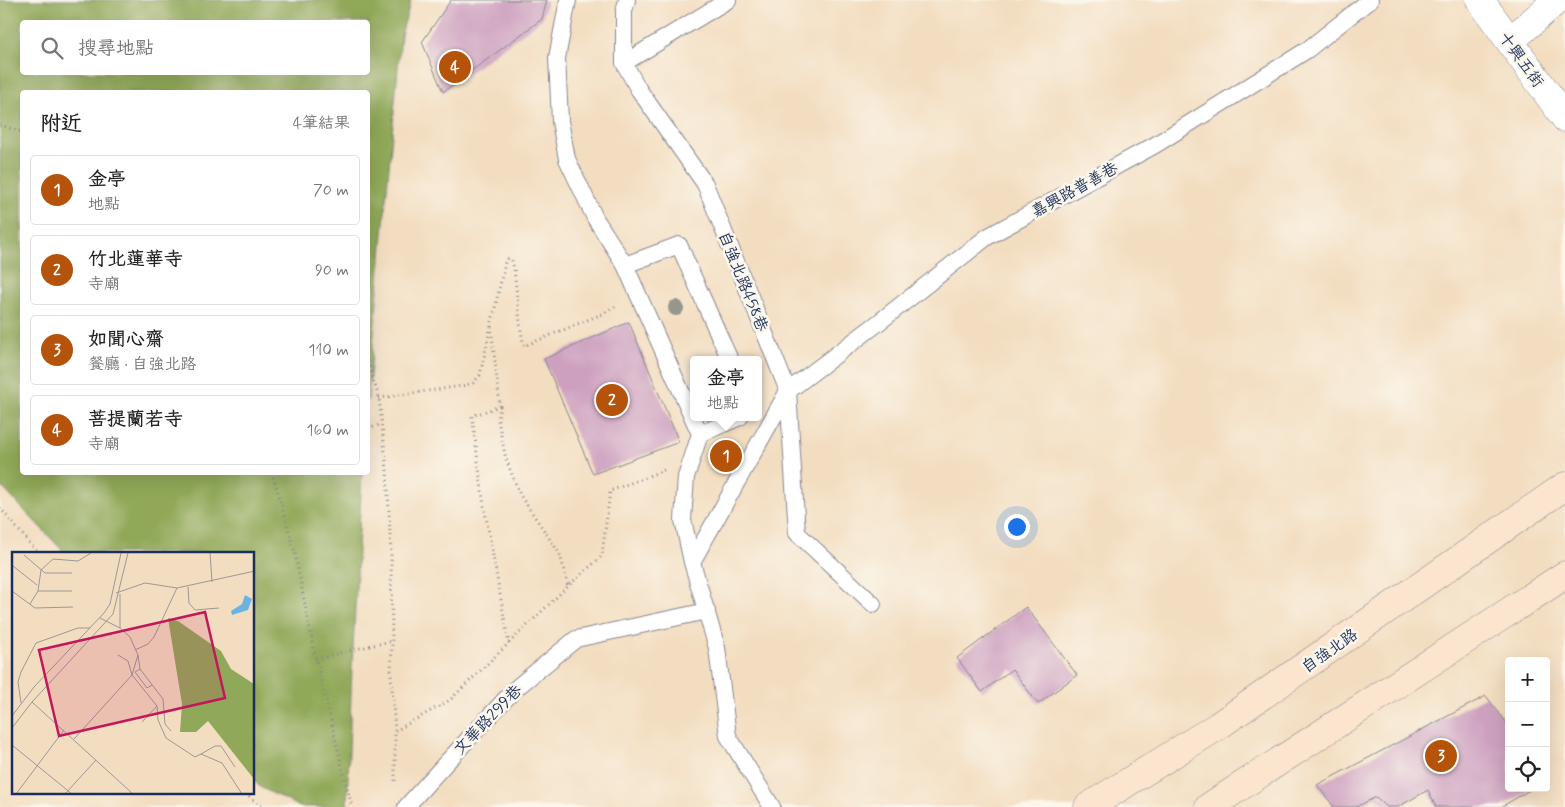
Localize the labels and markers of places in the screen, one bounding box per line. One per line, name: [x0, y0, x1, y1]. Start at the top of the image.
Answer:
pin: 4: [439, 48, 471, 86]
pin: 2: [596, 381, 628, 419]
pin: 1: [710, 437, 742, 475]
pin: 3: [1425, 737, 1457, 775]

